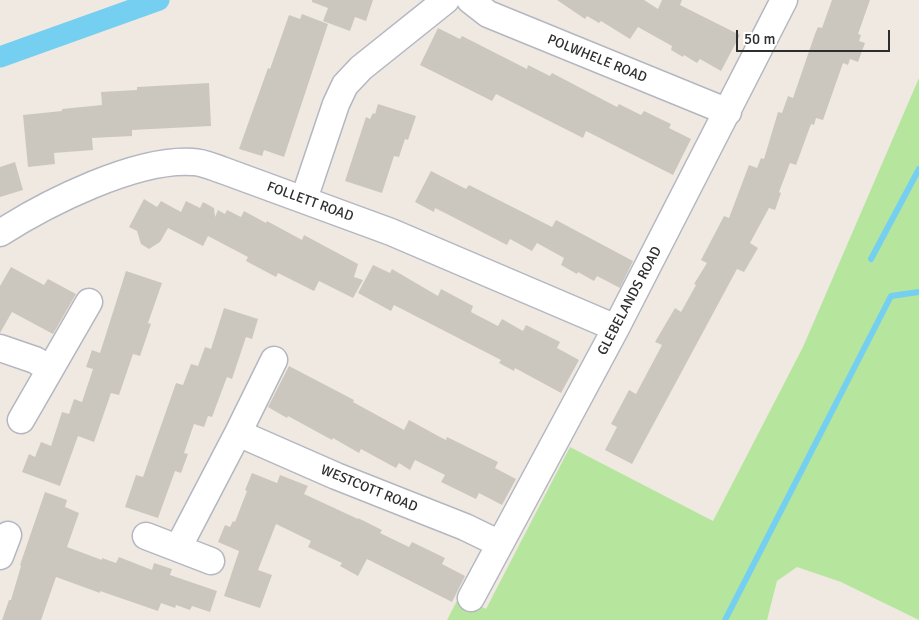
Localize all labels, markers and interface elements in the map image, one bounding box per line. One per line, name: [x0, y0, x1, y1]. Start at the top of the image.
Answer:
scale bar: [739, 20, 893, 52]
text: 50 m: [744, 30, 775, 48]
street label: POLWHELE ROAD: [545, 31, 649, 87]
street label: FOLLETT ROAD: [264, 179, 356, 225]
street label: GLEBELANDS ROAD: [594, 244, 666, 358]
street label: WESTCOTT ROAD: [318, 462, 420, 516]

